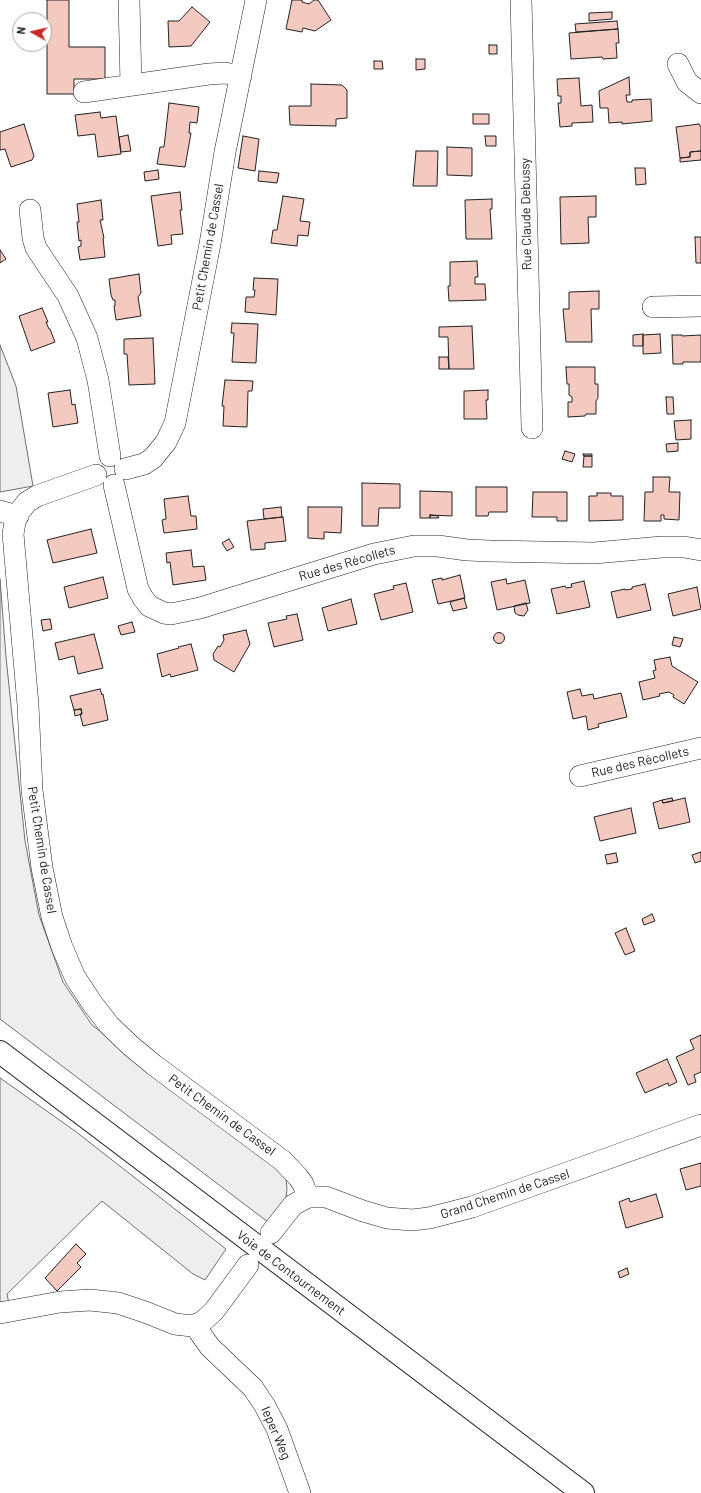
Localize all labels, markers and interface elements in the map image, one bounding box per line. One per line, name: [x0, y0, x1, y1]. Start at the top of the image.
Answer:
north arrow: [12, 12, 52, 52]
text: N: [14, 26, 28, 35]
street label: Rue Claude Debussy: [517, 158, 535, 270]
street label: Petit Chemin de Cassel: [189, 182, 227, 312]
street label: Rue des Récollets: [297, 542, 397, 584]
street label: Rue des Récollets: [590, 743, 690, 781]
street label: Petit Chemin de Cassel: [24, 785, 60, 915]
street label: Petit Chemin de Cassel: [165, 1071, 279, 1159]
street label: Grand Chemin de Cassel: [439, 1166, 571, 1222]
street label: Voie de Contournement: [234, 1227, 348, 1319]
street label: Ieper Weg: [258, 1404, 294, 1462]

